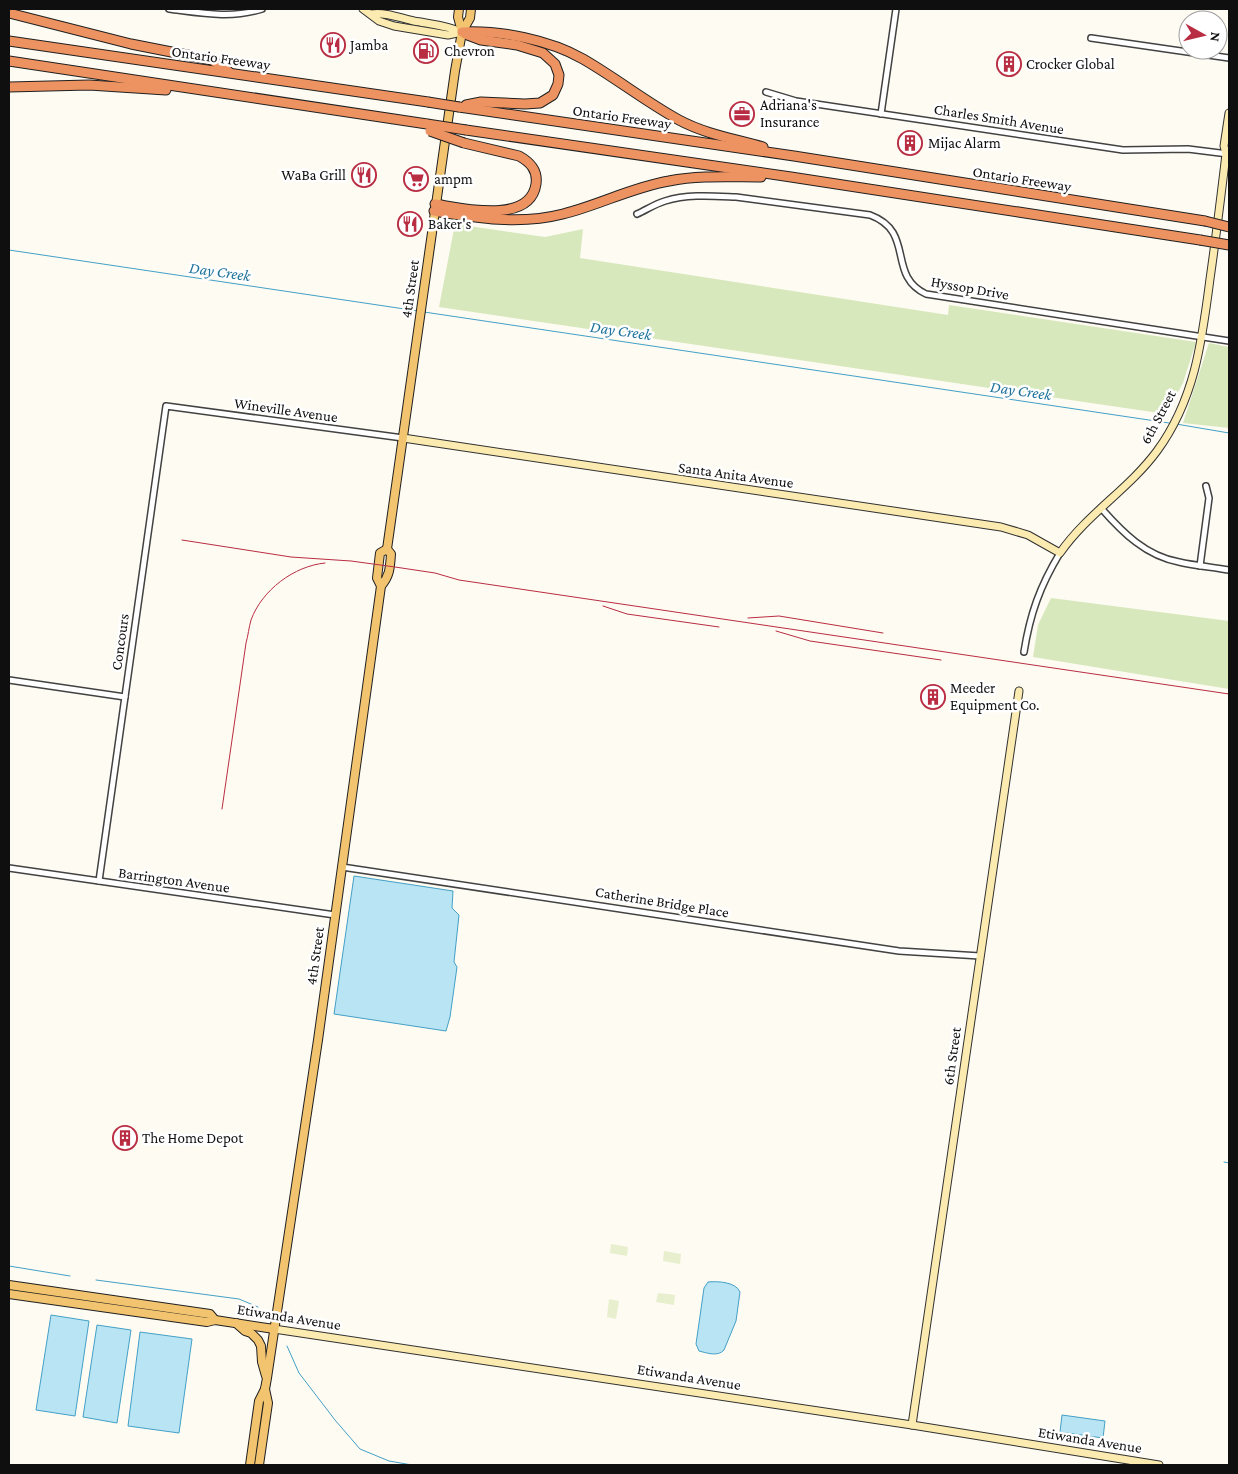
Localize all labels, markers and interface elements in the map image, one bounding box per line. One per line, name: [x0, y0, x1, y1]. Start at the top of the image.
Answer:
north arrow: [1178, 10, 1228, 60]
text: N: [1207, 31, 1224, 43]
restaurant icon: Jamba: [320, 32, 346, 58]
place label: Jamba: [348, 37, 388, 54]
fuel station icon: Chevron: [413, 38, 439, 64]
street label: Ontario Freeway: [170, 43, 272, 74]
place label: Chevron: [444, 43, 495, 59]
building icon: Crocker Global: [996, 51, 1022, 77]
place label: Crocker Global: [1026, 56, 1115, 72]
place label: Adriana's Insurance: [760, 97, 820, 130]
office icon: Adriana's Insurance: [729, 101, 755, 127]
street label: Charles Smith Avenue: [933, 101, 1066, 137]
street label: Ontario Freeway: [571, 102, 673, 133]
building icon: Mijac Alarm: [897, 130, 923, 156]
place label: Mijac Alarm: [928, 135, 1001, 152]
restaurant icon: WaBa Grill: [351, 162, 377, 188]
street label: Ontario Freeway: [971, 163, 1073, 196]
supermarket icon: ampm: [403, 166, 429, 192]
place label: WaBa Grill: [281, 167, 346, 183]
place label: ampm: [434, 171, 473, 188]
restaurant icon: Baker's: [397, 211, 423, 237]
place label: Baker's: [428, 216, 472, 232]
street label: 4th Street: [398, 258, 422, 319]
water label: Day Creek: [188, 259, 253, 285]
street label: Hyssop Drive: [929, 273, 1011, 304]
water label: Day Creek: [589, 318, 654, 344]
water label: Day Creek: [989, 378, 1054, 404]
street label: 6th Street: [1137, 387, 1179, 447]
street label: Wineville Avenue: [233, 395, 339, 425]
street label: Santa Anita Avenue: [677, 459, 795, 491]
street label: Concours: [108, 613, 132, 671]
place label: Meeder Equipment Co.: [950, 680, 1039, 714]
building icon: Meeder Equipment Co.: [920, 684, 946, 710]
street label: Barrington Avenue: [117, 864, 231, 897]
street label: Catherine Bridge Place: [594, 884, 730, 922]
street label: 4th Street: [303, 925, 327, 986]
street label: 6th Street: [940, 1025, 964, 1086]
building icon: The Home Depot: [112, 1125, 138, 1151]
place label: The Home Depot: [142, 1130, 244, 1147]
street label: Etiwanda Avenue: [236, 1301, 342, 1333]
street label: Etiwanda Avenue: [636, 1361, 742, 1393]
street label: Etiwanda Avenue: [1037, 1424, 1143, 1456]

